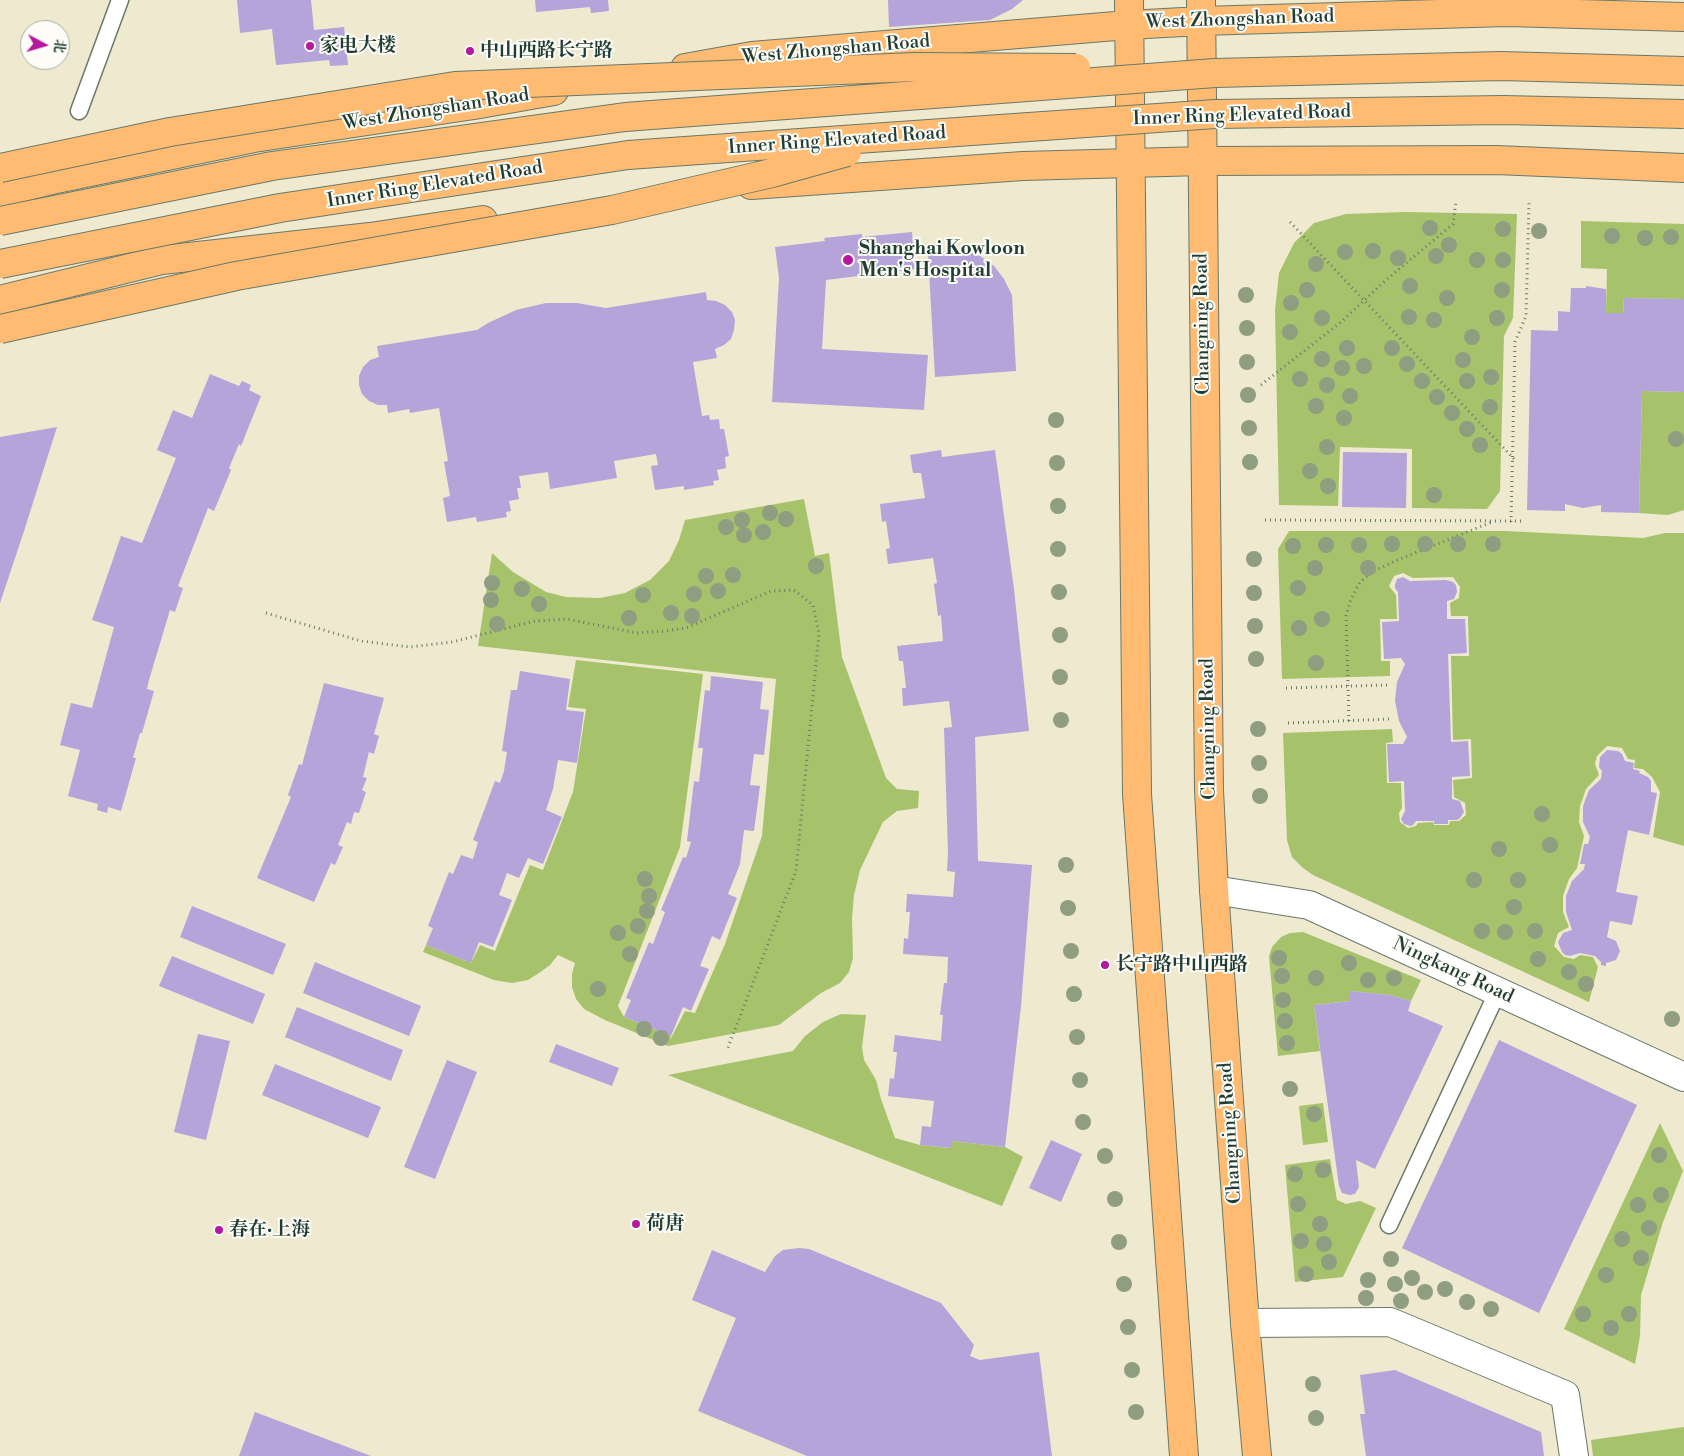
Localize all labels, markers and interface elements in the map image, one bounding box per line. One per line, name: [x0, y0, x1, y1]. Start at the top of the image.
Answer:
street label: West Zhongshan Road: [1145, 5, 1335, 35]
north arrow: [20, 20, 70, 70]
street label: West Zhongshan Road: [741, 30, 931, 70]
place label: 家电大楼: [320, 35, 396, 57]
text: 北: [49, 39, 69, 54]
marker: 家电大楼: [304, 40, 316, 52]
place label: 中山西路长宁路: [480, 40, 613, 62]
marker: 中山西路长宁路: [464, 45, 476, 57]
street label: West Zhongshan Road: [341, 84, 531, 136]
street label: Inner Ring Elevated Road: [1133, 101, 1351, 131]
street label: Inner Ring Elevated Road: [727, 122, 947, 160]
street label: Inner Ring Elevated Road: [325, 157, 545, 213]
place label: Shanghai Kowloon Men's Hospital: [859, 238, 1025, 282]
marker: Shanghai Kowloon Men's Hospital: [841, 253, 855, 267]
street label: Changning Road: [1190, 253, 1216, 395]
street label: Changning Road: [1196, 658, 1222, 800]
street label: Ningkang Road: [1389, 933, 1517, 1009]
place label: 长宁路中山西路: [1115, 954, 1248, 976]
marker: 长宁路中山西路: [1099, 959, 1111, 971]
street label: Changning Road: [1215, 1061, 1247, 1205]
place label: 荷唐: [646, 1213, 684, 1235]
marker: 荷唐: [630, 1218, 642, 1230]
place label: 春在·上海: [229, 1219, 310, 1241]
marker: 春在·上海: [213, 1224, 225, 1236]

